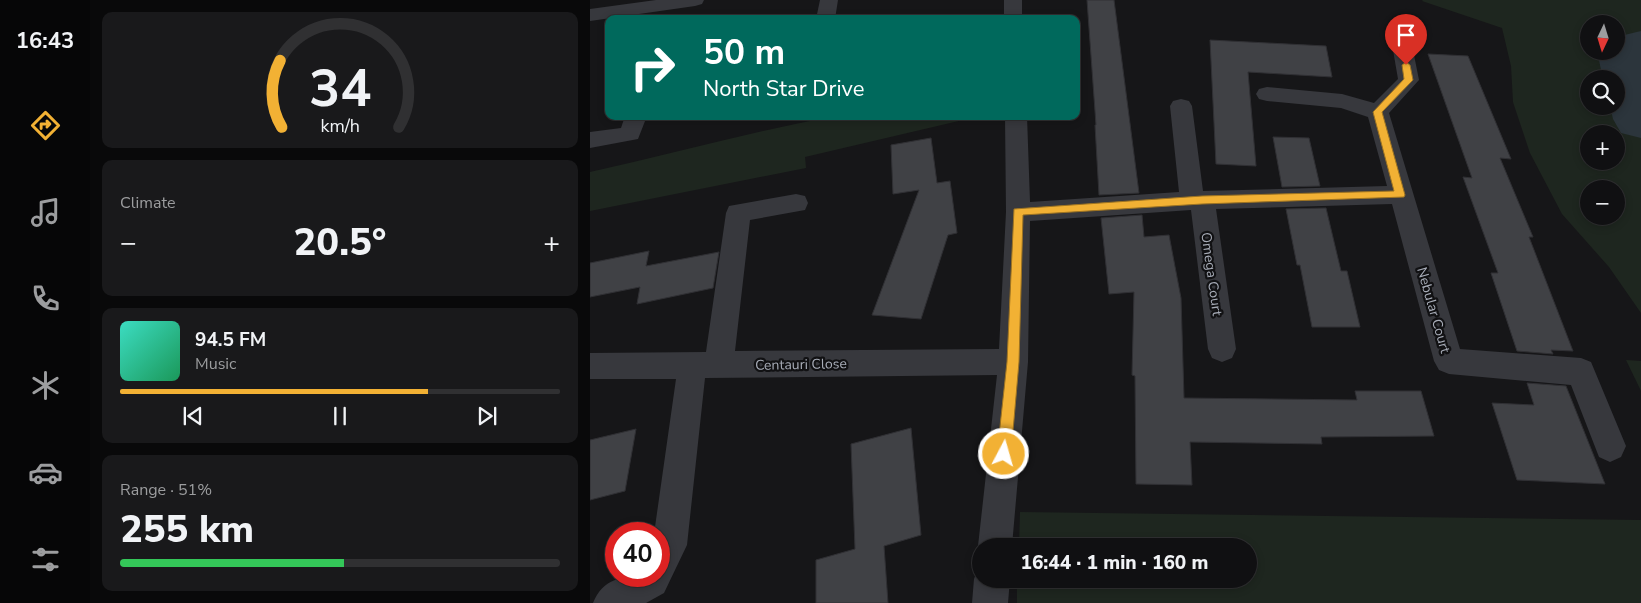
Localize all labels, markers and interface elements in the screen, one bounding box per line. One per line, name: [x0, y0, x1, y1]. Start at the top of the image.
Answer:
pin: [1385, 14, 1427, 65]
north arrow: [1580, 15, 1625, 60]
map controls: [1580, 15, 1625, 225]
icon: arrive: [1392, 21, 1420, 49]
text: 16:43: [16, 26, 74, 56]
text: 50 m: [703, 29, 785, 76]
icon: right: [620, 35, 685, 100]
text: 34: [309, 53, 371, 124]
button: search: [1580, 70, 1625, 115]
text: North Star Drive: [703, 74, 864, 104]
icon: directions: [28, 108, 63, 143]
text: km/h: [320, 114, 360, 138]
button: +: [1580, 125, 1625, 170]
button: −: [1580, 180, 1625, 225]
text: Climate: [120, 192, 175, 214]
icon: music: [28, 195, 63, 230]
text: 20.5°: [294, 217, 386, 268]
text: −: [120, 224, 137, 262]
text: +: [543, 224, 560, 262]
street label: Omega Court: [1196, 231, 1227, 317]
street label: Nebular Court: [1412, 265, 1455, 356]
icon: phone: [28, 281, 63, 316]
text: 94.5 FM: [195, 327, 266, 353]
text: Music: [195, 353, 236, 375]
street label: Centauri Close: [755, 354, 847, 375]
icon: climate: [28, 368, 63, 403]
icon: previous: [179, 402, 207, 430]
icon: pause: [326, 402, 354, 430]
icon: next: [473, 402, 501, 430]
position arrow: [977, 427, 1029, 479]
icon: car: [28, 455, 63, 490]
text: Range · 51%: [120, 479, 212, 501]
text: 255 km: [120, 504, 254, 555]
speed limit sign: 40: [605, 522, 670, 587]
icon: filters: [28, 542, 63, 577]
text: 16:44 · 1 min · 160 m: [1021, 550, 1208, 576]

